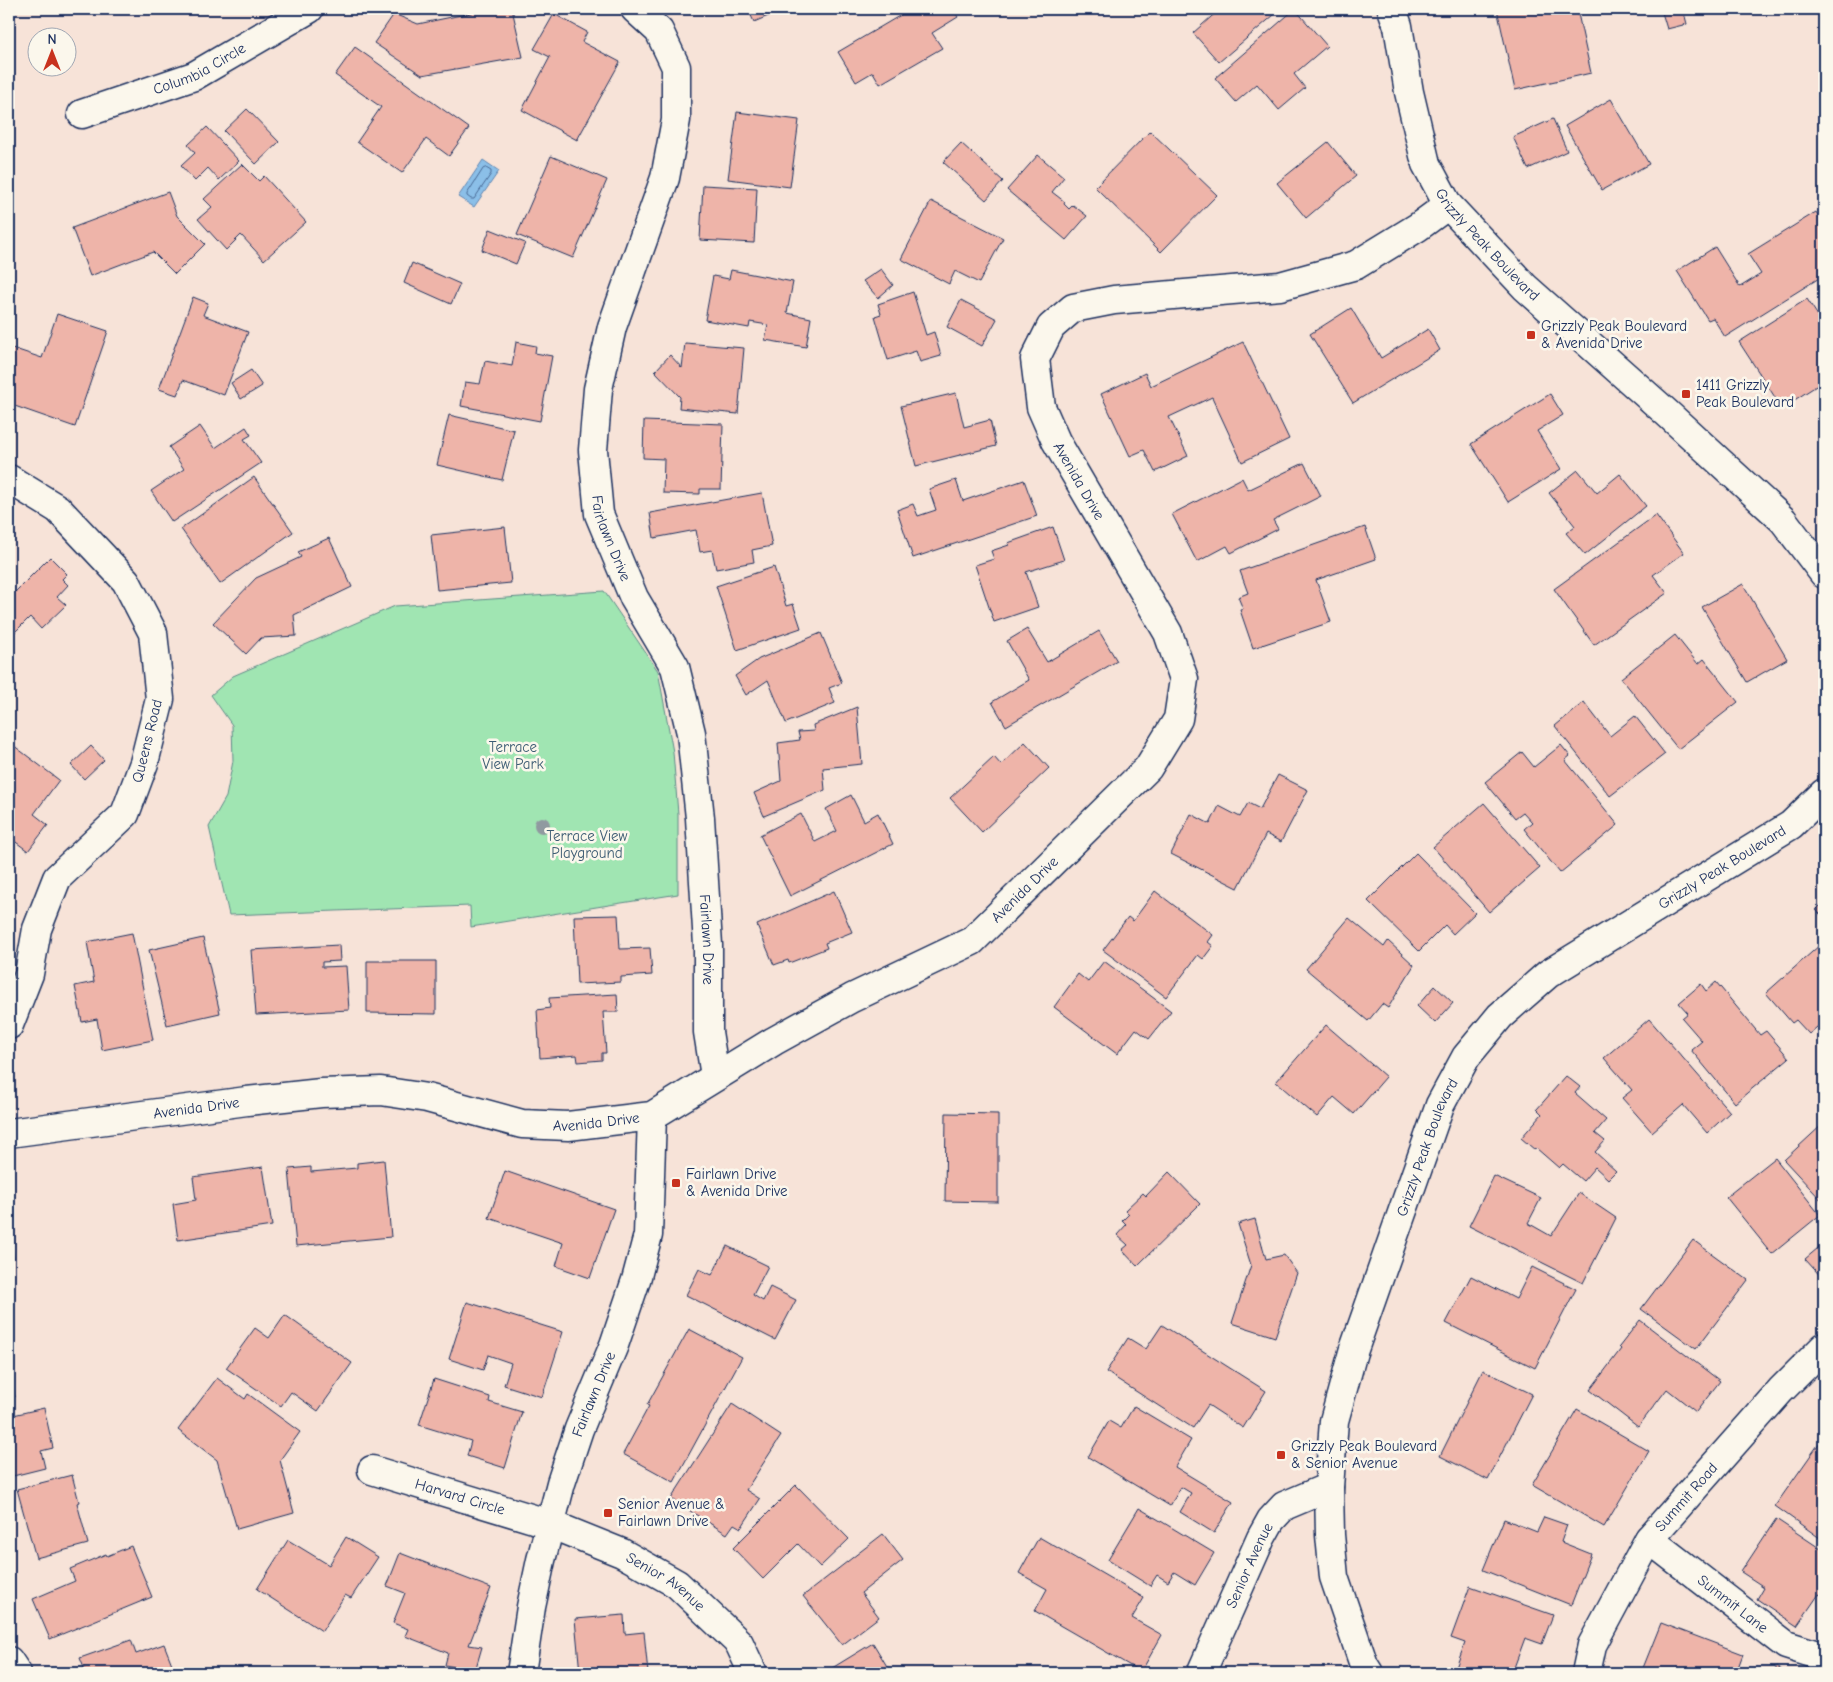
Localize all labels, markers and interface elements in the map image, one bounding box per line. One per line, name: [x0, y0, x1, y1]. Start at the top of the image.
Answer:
north arrow: [28, 28, 78, 78]
text: N: [47, 31, 57, 48]
street label: Columbia Circle: [151, 39, 249, 98]
street label: Grizzly Peak Boulevard: [1432, 185, 1543, 305]
place label: Grizzly Peak Boulevard & Avenida Drive: [1541, 317, 1687, 352]
marker: Grizzly Peak Boulevard & Avenida Drive: [1525, 329, 1537, 341]
place label: 1411 Grizzly Peak Boulevard: [1696, 376, 1794, 411]
marker: 1411 Grizzly Peak Boulevard: [1680, 388, 1692, 400]
street label: Avenida Drive: [1049, 439, 1109, 524]
street label: Fairlawn Drive: [588, 494, 635, 584]
street label: Queens Road: [128, 697, 166, 785]
park label: Terrace View Park: [482, 738, 545, 773]
street label: Grizzly Peak Boulevard: [1655, 821, 1789, 913]
park label: Terrace View Playground: [546, 827, 628, 862]
street label: Avenida Drive: [987, 852, 1062, 926]
street label: Fairlawn Drive: [696, 894, 717, 985]
street label: Grizzly Peak Boulevard: [1392, 1075, 1462, 1219]
street label: Avenida Drive: [152, 1093, 241, 1123]
street label: Avenida Drive: [552, 1109, 641, 1135]
place label: Fairlawn Drive & Avenida Drive: [686, 1165, 788, 1200]
marker: Fairlawn Drive & Avenida Drive: [670, 1177, 682, 1189]
street label: Fairlawn Drive: [568, 1348, 619, 1439]
place label: Grizzly Peak Boulevard & Senior Avenue: [1291, 1437, 1437, 1472]
marker: Grizzly Peak Boulevard & Senior Avenue: [1275, 1449, 1287, 1461]
street label: Summit Road: [1651, 1459, 1721, 1535]
street label: Harvard Circle: [413, 1475, 508, 1519]
place label: Senior Avenue & Fairlawn Drive: [618, 1495, 725, 1530]
marker: Senior Avenue & Fairlawn Drive: [602, 1507, 614, 1519]
street label: Senior Avenue: [1222, 1519, 1277, 1611]
street label: Senior Avenue: [623, 1548, 709, 1615]
street label: Summit Lane: [1694, 1571, 1772, 1637]

